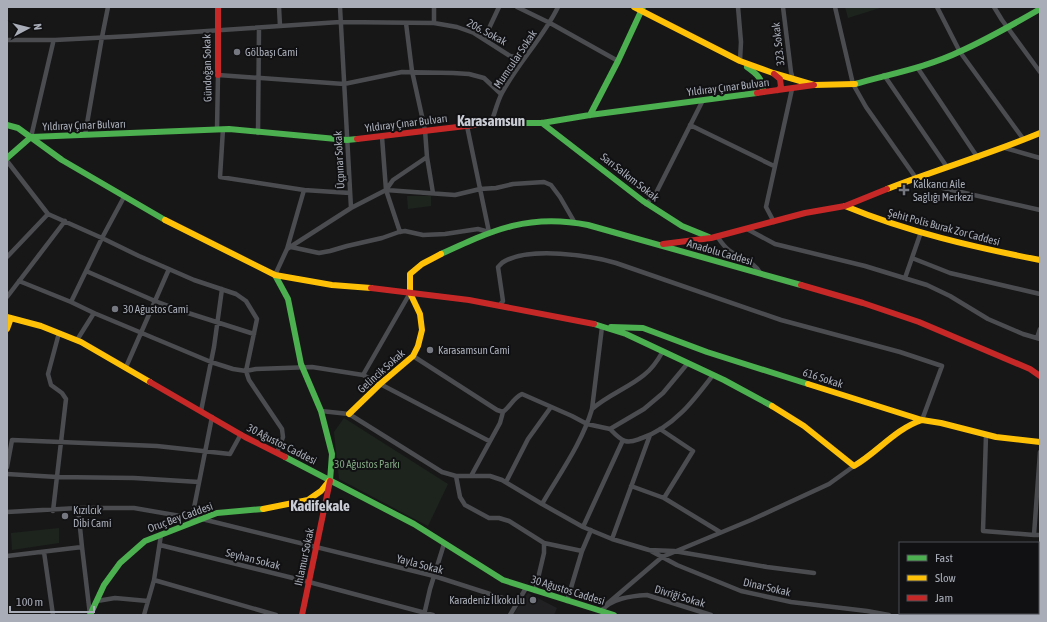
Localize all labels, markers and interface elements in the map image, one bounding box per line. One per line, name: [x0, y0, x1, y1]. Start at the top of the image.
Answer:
north arrow: [8, 8, 48, 48]
street label: 206. Sokak: [465, 16, 509, 48]
street label: 323. Sokak: [769, 21, 787, 66]
text: N: [32, 23, 44, 31]
street label: Mumcular Sokak: [491, 28, 539, 90]
street label: Gündoğan Sokak: [200, 34, 214, 102]
place label: Gölbaşı Cami: [245, 46, 298, 58]
marker: Gölbaşı Cami: [232, 47, 242, 57]
street label: Yıldıray Çınar Bulvarı: [686, 76, 770, 98]
street label: Yıldıray Çınar Bulvarı: [364, 112, 448, 134]
district label: Karasamsun: [457, 112, 525, 129]
street label: Yıldıray Çınar Bulvarı: [42, 118, 126, 132]
street label: Üçpınar Sokak: [331, 131, 347, 189]
street label: Sarı Salkım Sokak: [598, 151, 662, 204]
place label: Kalkancı Aile Sağlığı Merkezi: [913, 178, 973, 203]
marker: Kalkancı Aile Sağlığı Merkezi: [898, 184, 910, 196]
street label: Şehit Polis Burak Zor Caddesi: [887, 206, 1001, 248]
street label: Anadolu Caddesi: [686, 237, 754, 267]
place label: 30 Ağustos Cami: [123, 303, 188, 315]
marker: 30 Ağustos Cami: [110, 304, 120, 314]
place label: Karasamsun Cami: [438, 344, 510, 356]
marker: Karasamsun Cami: [425, 345, 435, 355]
street label: Gelincik Sokak: [355, 347, 407, 395]
street label: 616 Sokak: [801, 366, 845, 390]
street label: 30 Ağustos Caddesi: [245, 421, 319, 467]
park label: 30 Ağustos Parkı: [334, 458, 400, 470]
district label: Kadifekale: [290, 497, 350, 514]
street label: Oruç Bey Caddesi: [146, 500, 214, 534]
place label: Kızılcık Dibi Cami: [73, 504, 111, 529]
marker: Kızılcık Dibi Cami: [60, 511, 70, 521]
street label: Ihlamur Sokak: [292, 527, 316, 587]
legend: [899, 542, 1039, 614]
street label: Seyhan Sokak: [224, 546, 282, 572]
text: Fast: [935, 551, 953, 565]
street label: Yayla Sokak: [395, 552, 445, 576]
text: Slow: [935, 571, 956, 585]
street label: 30 Ağustos Caddesi: [530, 573, 606, 607]
street label: Dinar Sokak: [742, 576, 792, 598]
street label: Divriği Sokak: [653, 583, 707, 609]
scale bar: [10, 588, 94, 614]
text: Jam: [935, 591, 953, 605]
place label: Karadeniz İlkokulu: [449, 594, 525, 606]
text: 100 m: [16, 595, 43, 609]
marker: Karadeniz İlkokulu: [528, 595, 538, 605]

